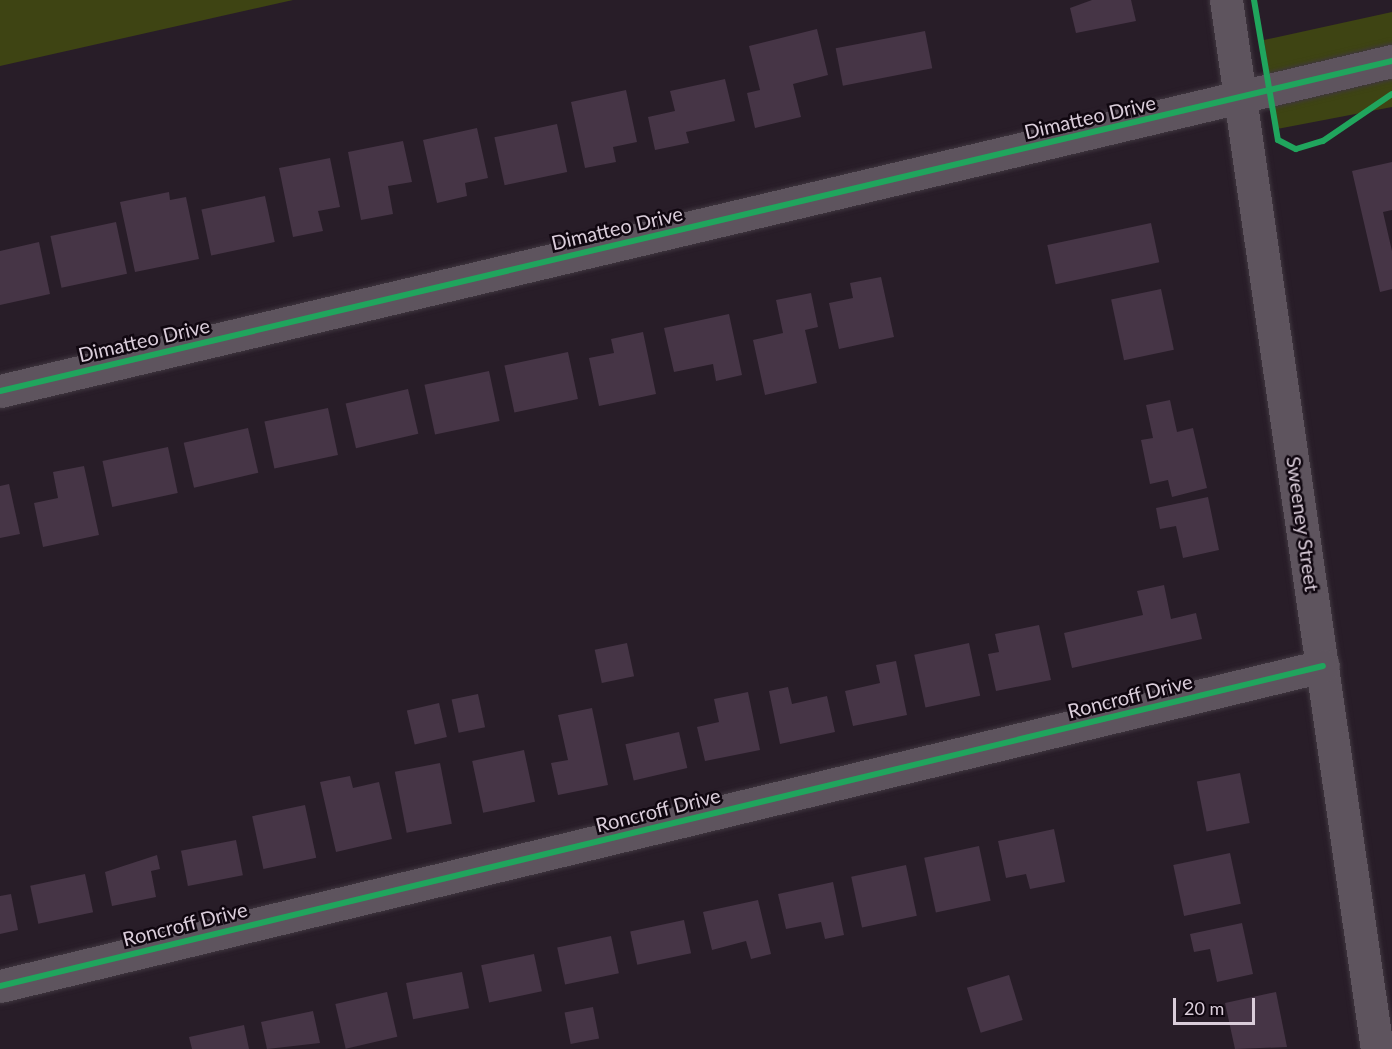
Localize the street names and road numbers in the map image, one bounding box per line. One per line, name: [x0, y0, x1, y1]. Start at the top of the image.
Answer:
street label: Dimatteo Drive: [1022, 90, 1158, 144]
street label: Dimatteo Drive: [549, 201, 685, 255]
street label: Dimatteo Drive: [76, 313, 212, 367]
street label: Sweeney Street: [1282, 455, 1324, 593]
street label: Roncroff Drive: [1065, 669, 1195, 723]
street label: Roncroff Drive: [593, 783, 723, 837]
street label: Roncroff Drive: [120, 897, 250, 951]

